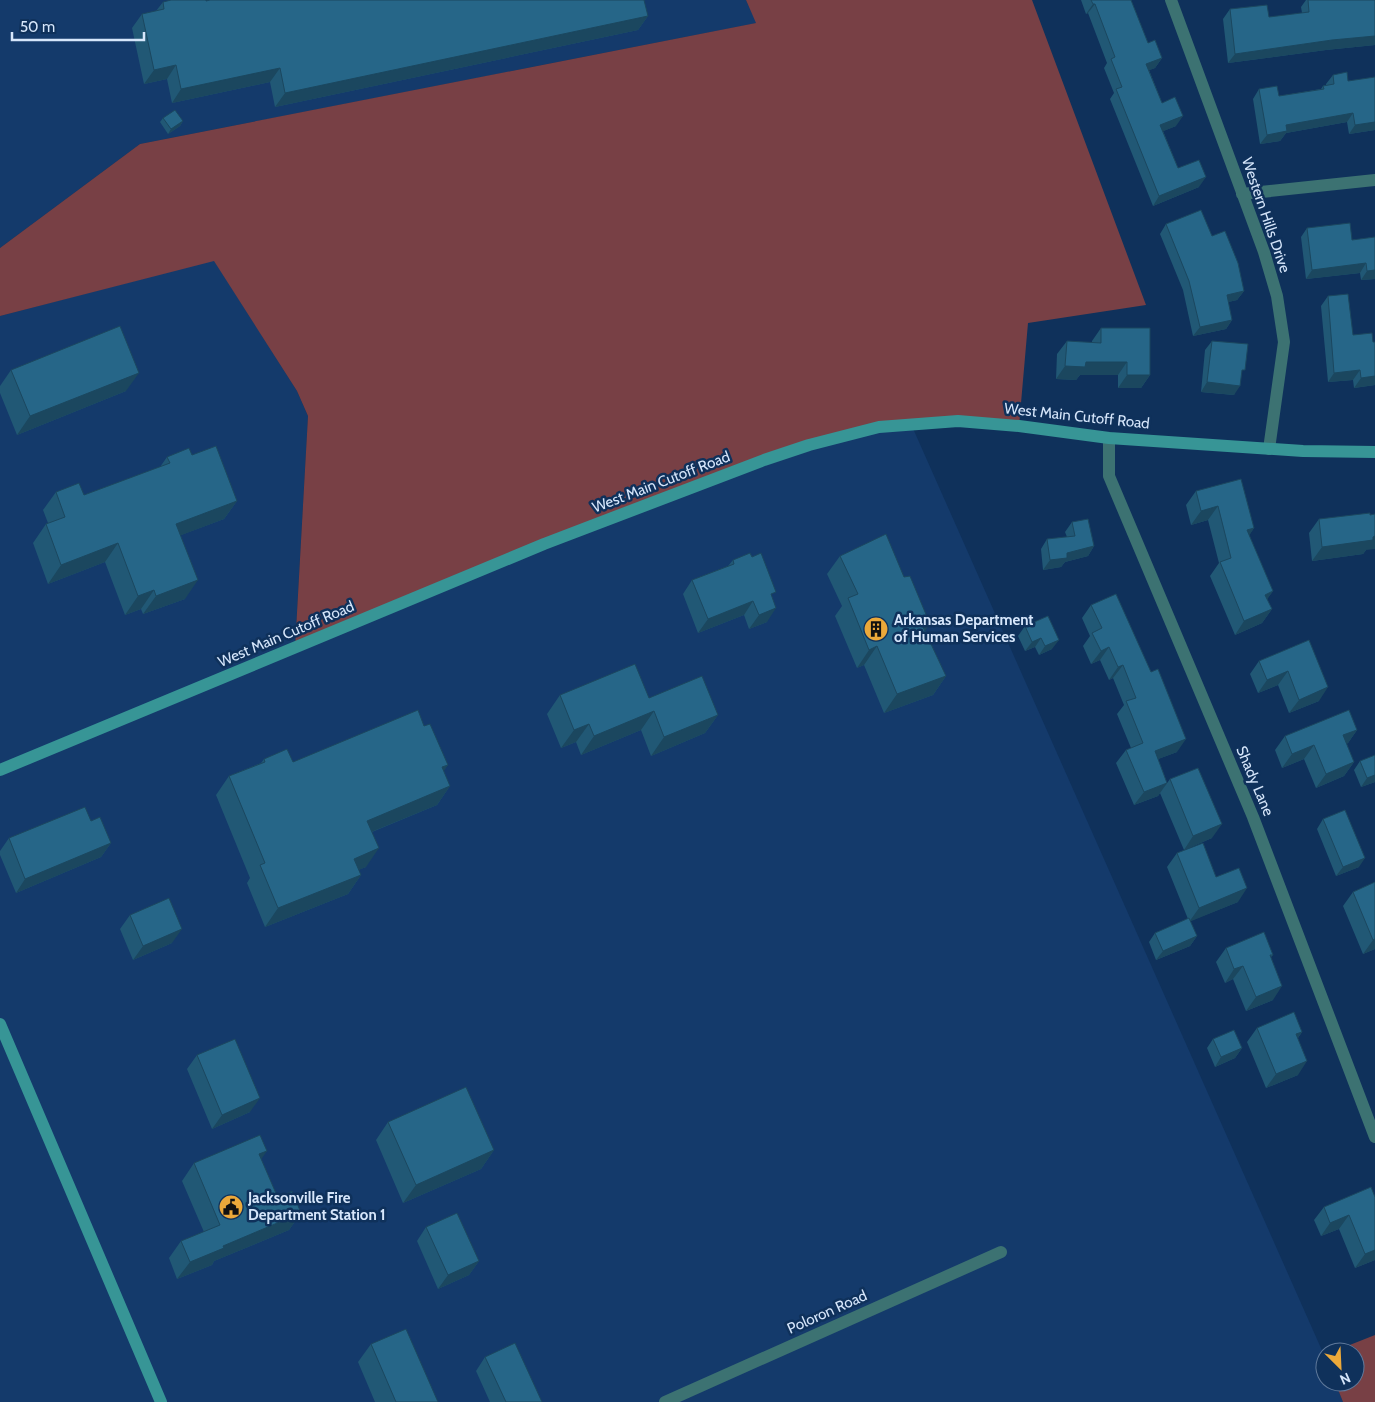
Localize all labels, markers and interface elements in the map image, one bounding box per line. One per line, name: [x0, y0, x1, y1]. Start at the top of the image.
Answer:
scale bar: [12, 10, 145, 42]
text: 50 m: [20, 18, 55, 36]
street label: Western Hills Drive: [1238, 155, 1294, 275]
street label: West Main Cutoff Road: [1003, 399, 1151, 433]
street label: West Main Cutoff Road: [590, 447, 732, 517]
street label: West Main Cutoff Road: [215, 597, 357, 671]
place label: Arkansas Department of Human Services: [894, 611, 1034, 646]
building icon: Arkansas Department of Human Services: [863, 616, 889, 642]
street label: Shady Lane: [1232, 743, 1278, 819]
place label: Jacksonville Fire Department Station 1: [247, 1189, 386, 1224]
public building icon: Jacksonville Fire Department Station 1: [218, 1194, 244, 1220]
street label: Poloron Road: [784, 1286, 870, 1338]
north arrow: [1315, 1342, 1365, 1392]
text: N: [1337, 1369, 1353, 1389]

